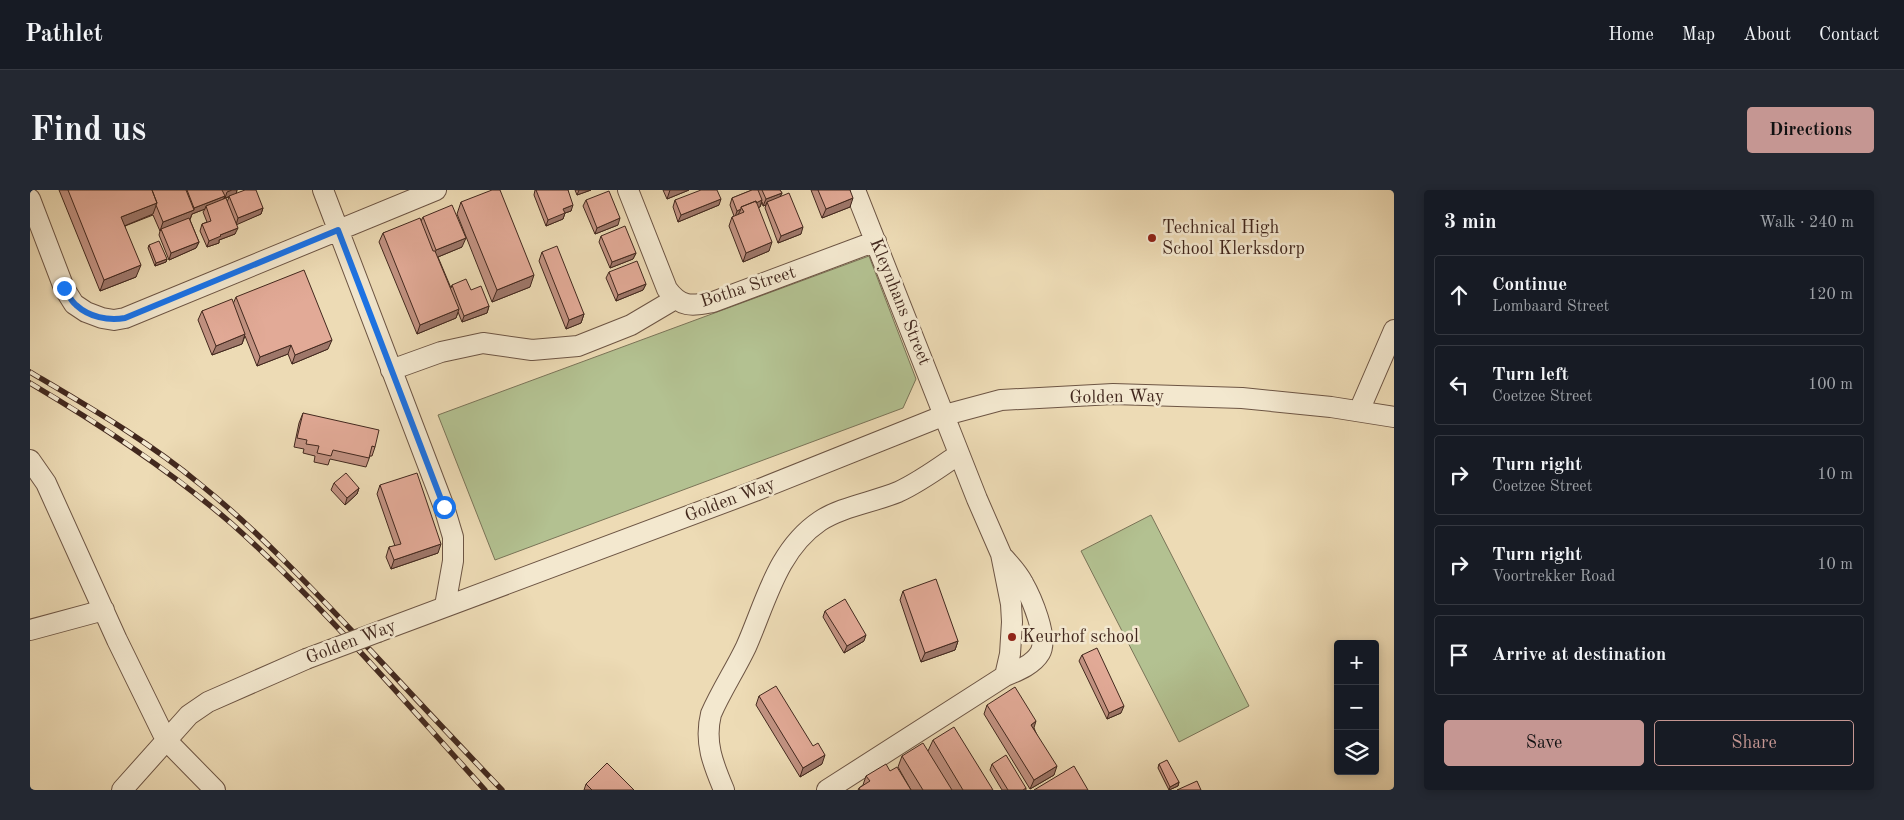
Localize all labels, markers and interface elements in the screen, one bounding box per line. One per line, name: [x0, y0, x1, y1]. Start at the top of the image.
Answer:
text: Pathlet: [25, 23, 103, 47]
text: Home: [1608, 26, 1654, 44]
text: Map: [1682, 26, 1715, 44]
text: About: [1743, 26, 1791, 44]
text: Contact: [1819, 26, 1879, 44]
button: Directions: [1747, 107, 1874, 153]
text: Find us: [30, 113, 146, 148]
text: 3 min: [1444, 212, 1497, 233]
text: Walk · 240 m: [1759, 215, 1854, 231]
place label: Technical High School Klerksdorp: [1162, 219, 1305, 258]
marker: Technical High School Klerksdorp: [1146, 232, 1158, 244]
street label: Kleynhans Street: [866, 236, 934, 368]
street label: Botha Street: [698, 263, 798, 311]
text: Continue: [1492, 276, 1567, 295]
route end: [53, 277, 76, 300]
icon: ahead: [1445, 281, 1473, 309]
text: 120 m: [1808, 287, 1853, 303]
text: Lombaard Street: [1492, 299, 1609, 315]
text: Turn left: [1492, 366, 1569, 385]
icon: left: [1445, 371, 1473, 399]
text: 100 m: [1808, 377, 1853, 393]
street label: Golden Way: [1069, 387, 1165, 407]
text: Coetzee Street: [1492, 389, 1592, 405]
text: Turn right: [1492, 456, 1582, 475]
icon: right: [1445, 461, 1473, 489]
text: 10 m: [1817, 467, 1853, 483]
street label: Golden Way: [682, 474, 778, 525]
text: Coetzee Street: [1492, 479, 1592, 495]
route start: [433, 496, 456, 519]
text: Turn right: [1492, 546, 1582, 565]
icon: right: [1445, 551, 1473, 579]
text: 10 m: [1817, 557, 1853, 573]
text: Voortrekker Road: [1492, 569, 1615, 585]
street label: Golden Way: [303, 616, 399, 667]
place label: Keurhof school: [1022, 628, 1139, 646]
marker: Keurhof school: [1006, 631, 1018, 643]
map controls: [1334, 640, 1379, 775]
button: +: [1334, 640, 1379, 685]
icon: arrive: [1445, 641, 1473, 669]
text: Arrive at destination: [1492, 646, 1666, 665]
button: −: [1334, 685, 1379, 730]
button: Save: [1444, 720, 1644, 766]
button: Share: [1654, 720, 1854, 766]
button: layers: [1334, 730, 1379, 775]

